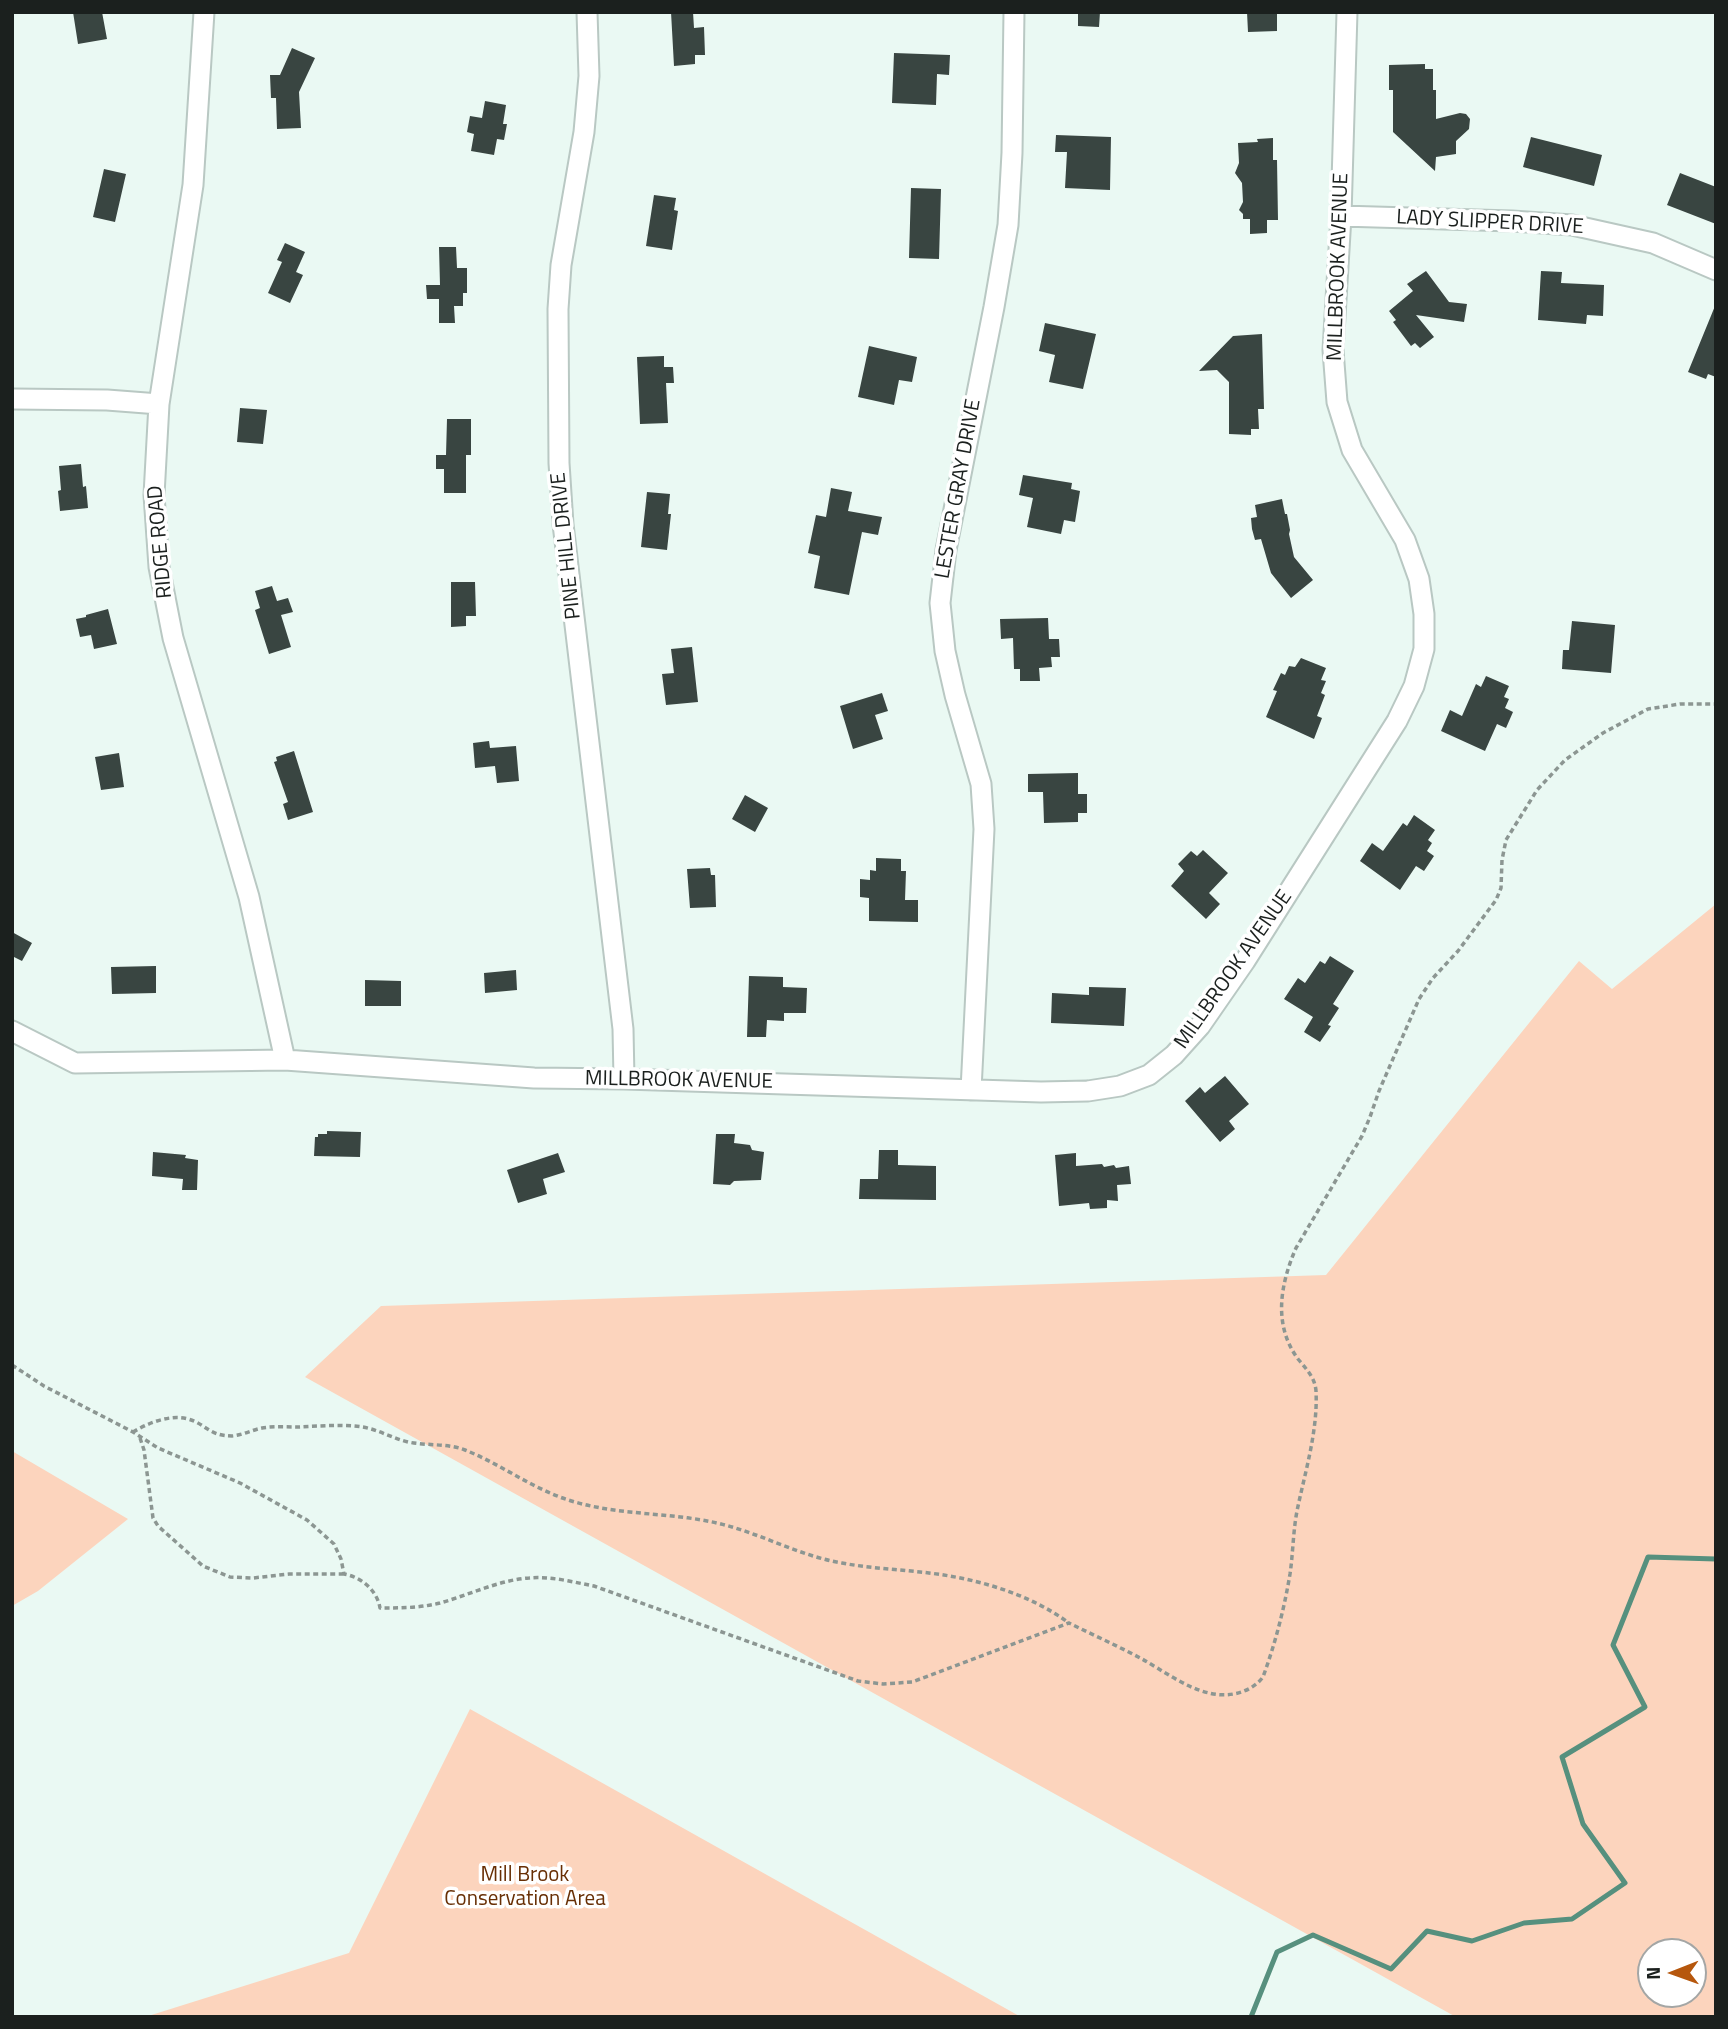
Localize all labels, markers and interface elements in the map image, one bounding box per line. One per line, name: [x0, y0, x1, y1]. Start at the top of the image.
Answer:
street label: MILLBROOK AVENUE: [1323, 173, 1355, 361]
street label: LADY SLIPPER DRIVE: [1396, 206, 1584, 240]
street label: LESTER GRAY DRIVE: [931, 397, 987, 581]
street label: PINE HILL DRIVE: [547, 471, 587, 621]
street label: RIDGE ROAD: [144, 484, 178, 600]
street label: MILLBROOK AVENUE: [1170, 886, 1298, 1054]
street label: MILLBROOK AVENUE: [585, 1067, 773, 1095]
park label: Mill Brook Conservation Area: [444, 1863, 606, 1913]
north arrow: [1637, 1938, 1707, 2008]
text: N: [1638, 1967, 1667, 1980]

